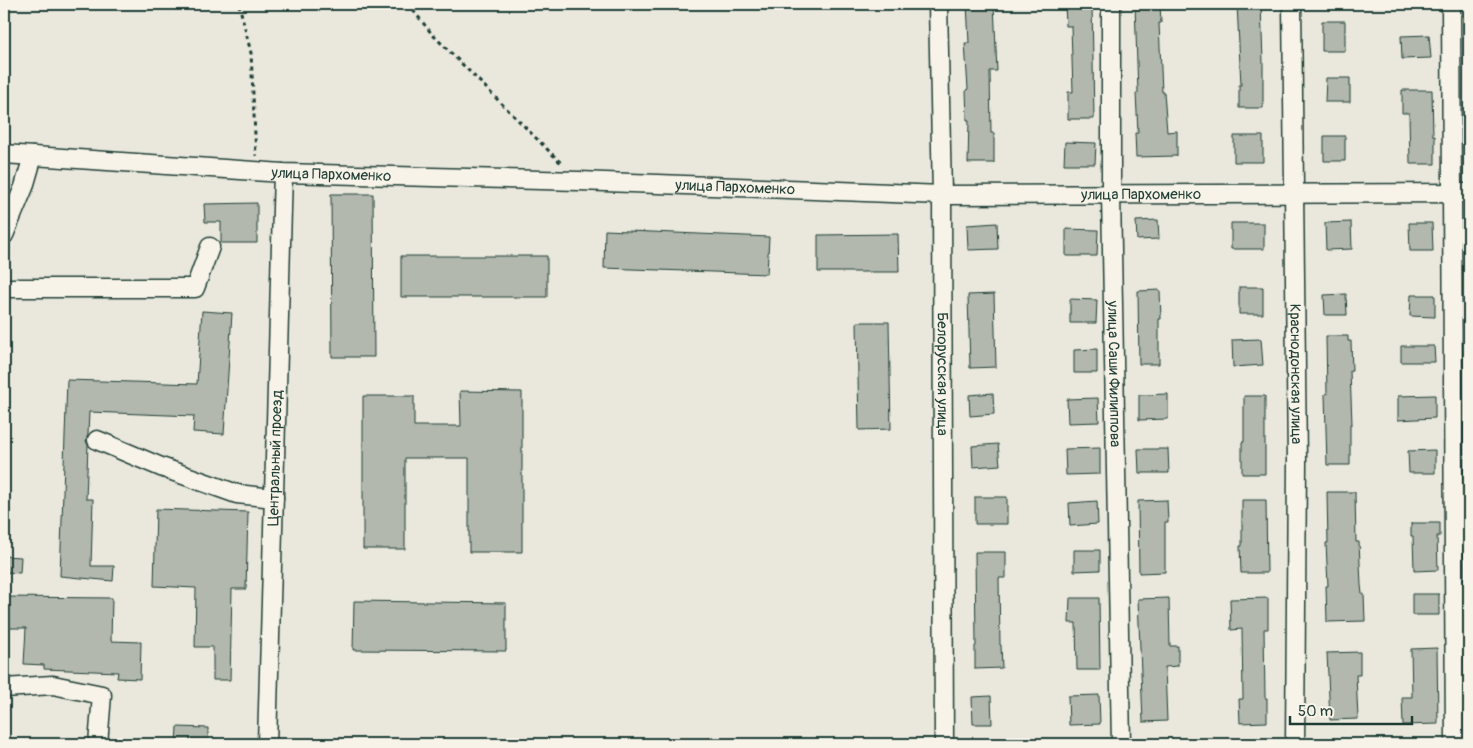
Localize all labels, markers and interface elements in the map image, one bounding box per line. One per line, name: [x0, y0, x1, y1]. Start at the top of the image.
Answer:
street label: улица Пархоменко: [270, 163, 392, 185]
street label: улица Пархоменко: [674, 175, 795, 199]
street label: улица Пархоменко: [1080, 185, 1201, 204]
street label: улица Саши Филиппова: [1103, 300, 1125, 447]
street label: Краснодонская улица: [1286, 304, 1306, 444]
street label: Белорусская улица: [933, 312, 952, 436]
street label: Центральный проезд: [264, 390, 286, 526]
scale bar: [1290, 693, 1413, 725]
text: 50 m: [1298, 702, 1333, 721]

